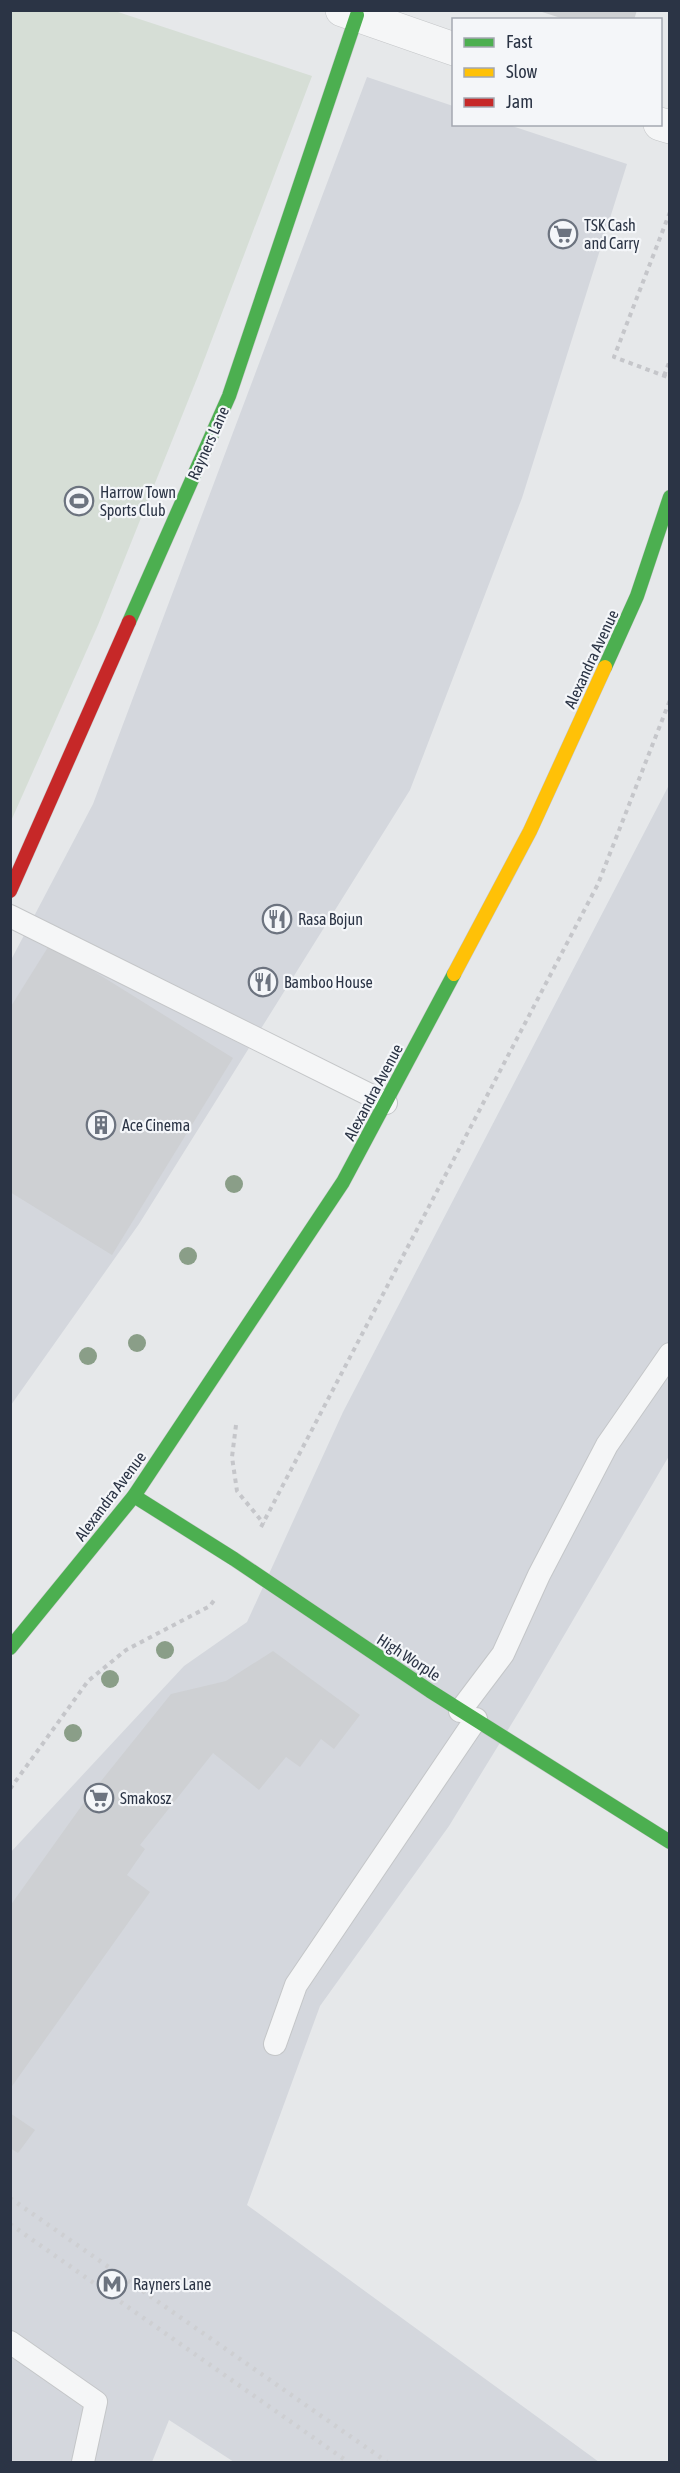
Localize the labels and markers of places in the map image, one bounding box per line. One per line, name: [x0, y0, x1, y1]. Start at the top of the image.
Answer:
place label: TSK Cash and Carry: [584, 216, 640, 253]
supermarket icon: TSK Cash and Carry: [547, 218, 579, 250]
place label: Harrow Town Sports Club: [100, 483, 176, 520]
sports icon: Harrow Town Sports Club: [63, 485, 95, 517]
restaurant icon: Rasa Bojun: [261, 903, 293, 935]
place label: Rasa Bojun: [298, 910, 363, 929]
restaurant icon: Bamboo House: [247, 966, 279, 998]
place label: Bamboo House: [284, 973, 373, 991]
building icon: Ace Cinema: [85, 1109, 117, 1141]
place label: Ace Cinema: [122, 1116, 190, 1134]
supermarket icon: Smakosz: [83, 1782, 115, 1814]
place label: Smakosz: [120, 1789, 172, 1807]
metro station icon: Rayners Lane: [96, 2268, 128, 2300]
place label: Rayners Lane: [133, 2275, 211, 2294]

